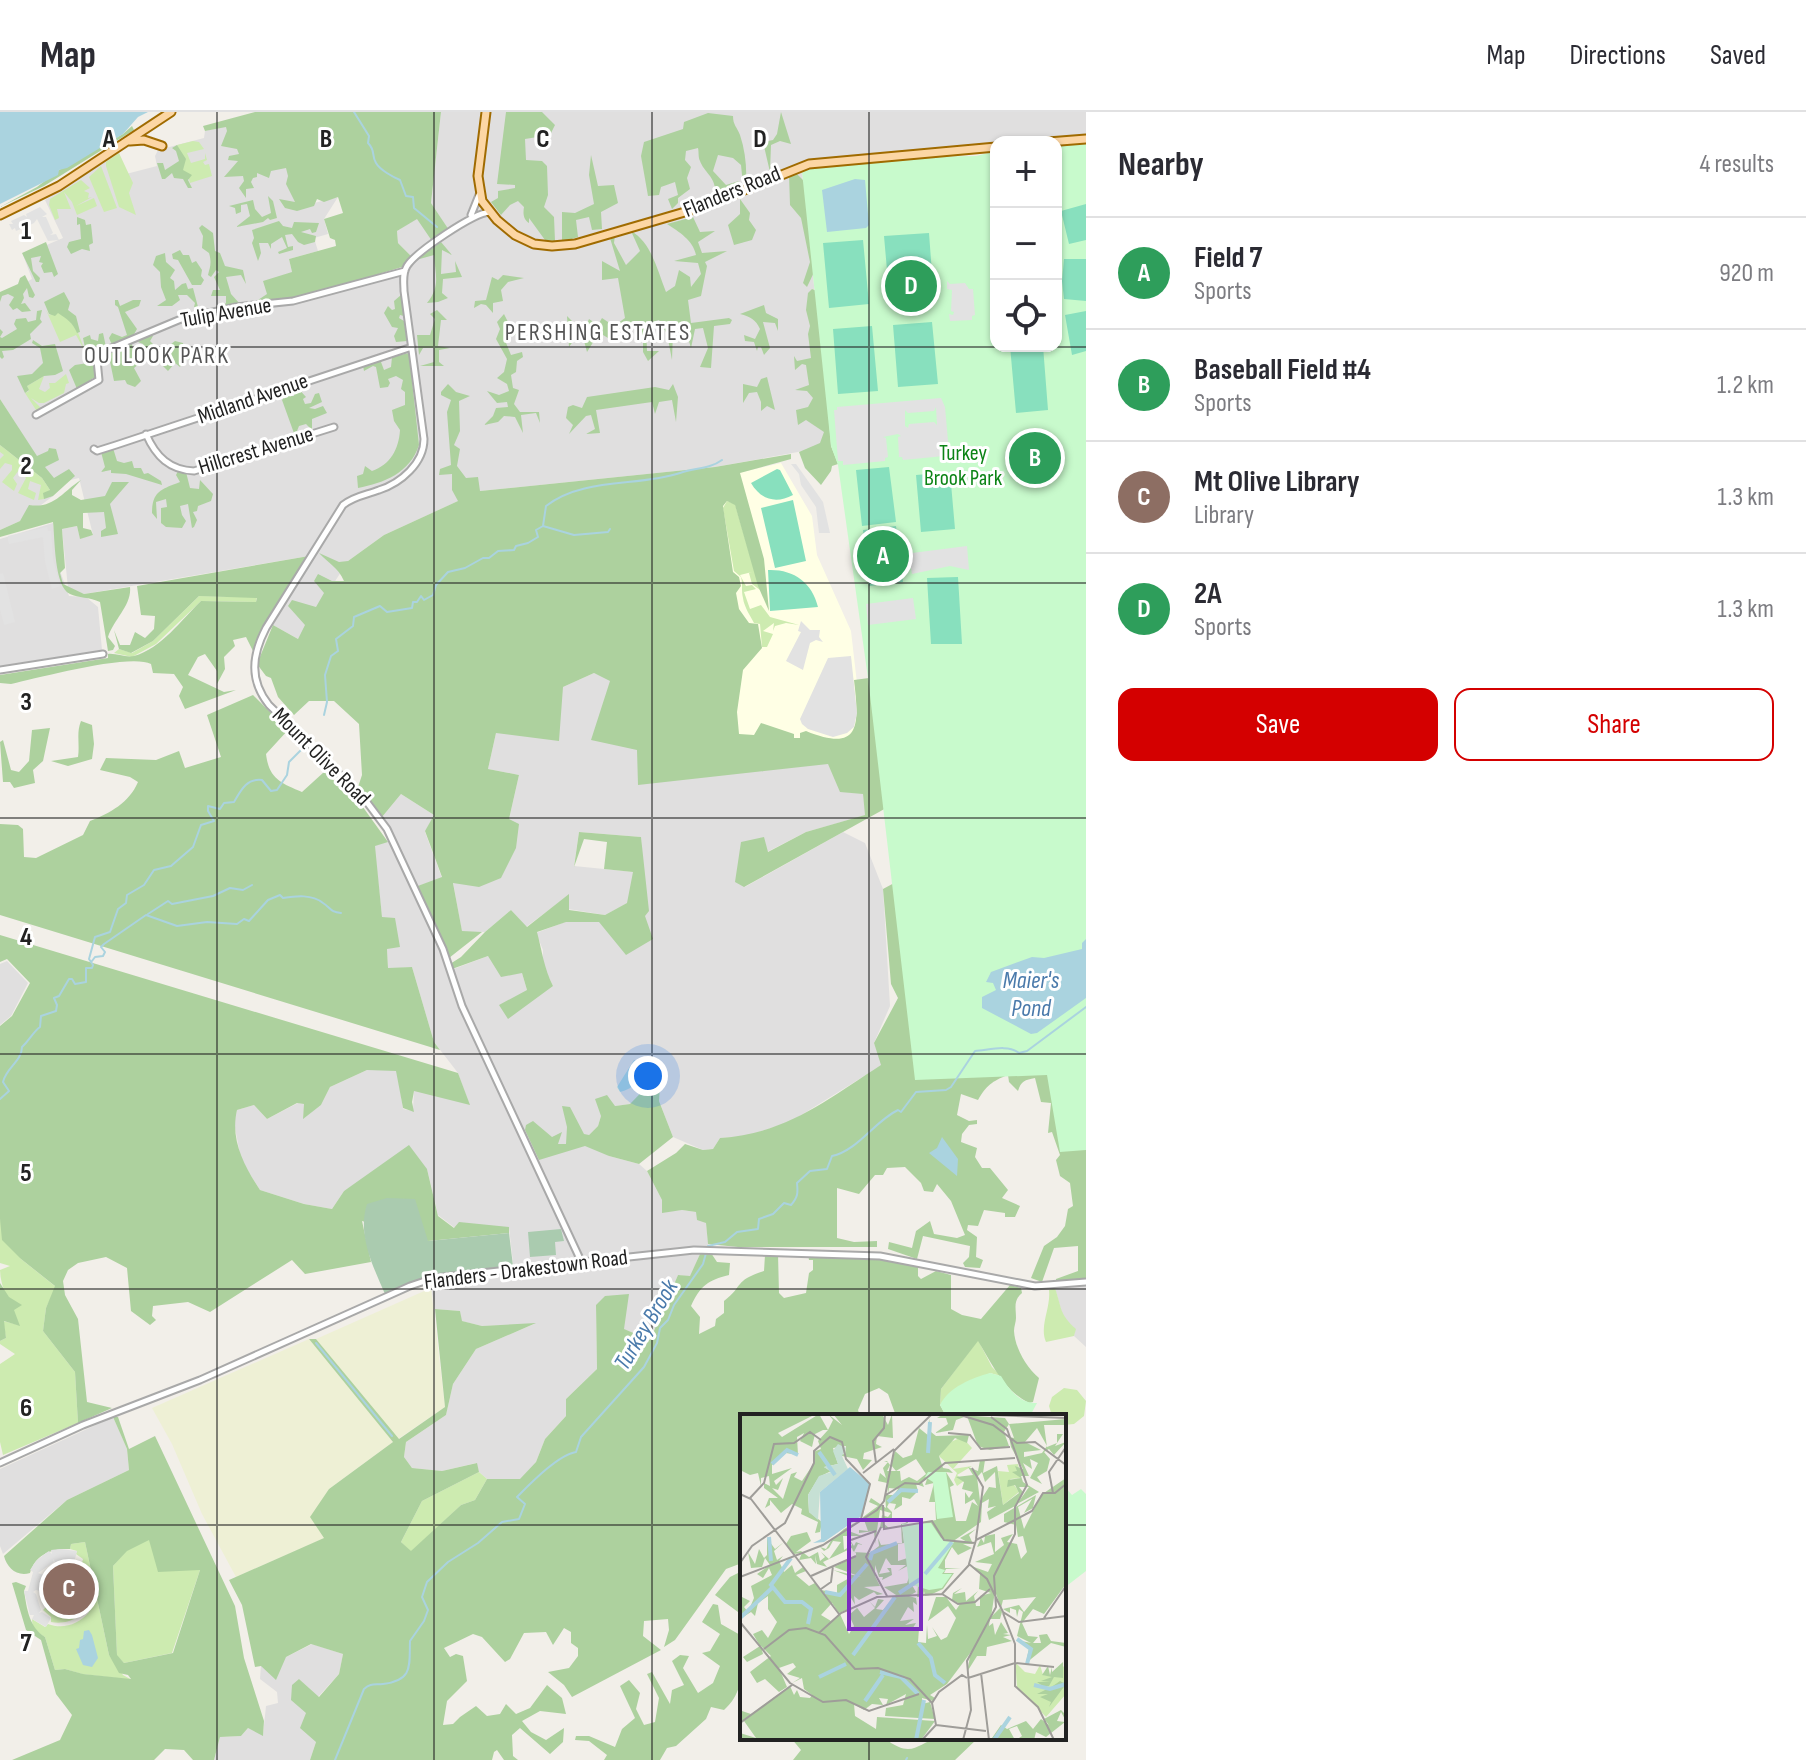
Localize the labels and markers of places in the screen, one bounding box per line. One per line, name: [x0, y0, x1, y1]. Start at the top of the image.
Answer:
pin: D: [885, 256, 937, 316]
pin: B: [1009, 428, 1061, 488]
pin: A: [857, 526, 909, 586]
pin: C: [43, 1559, 95, 1619]

